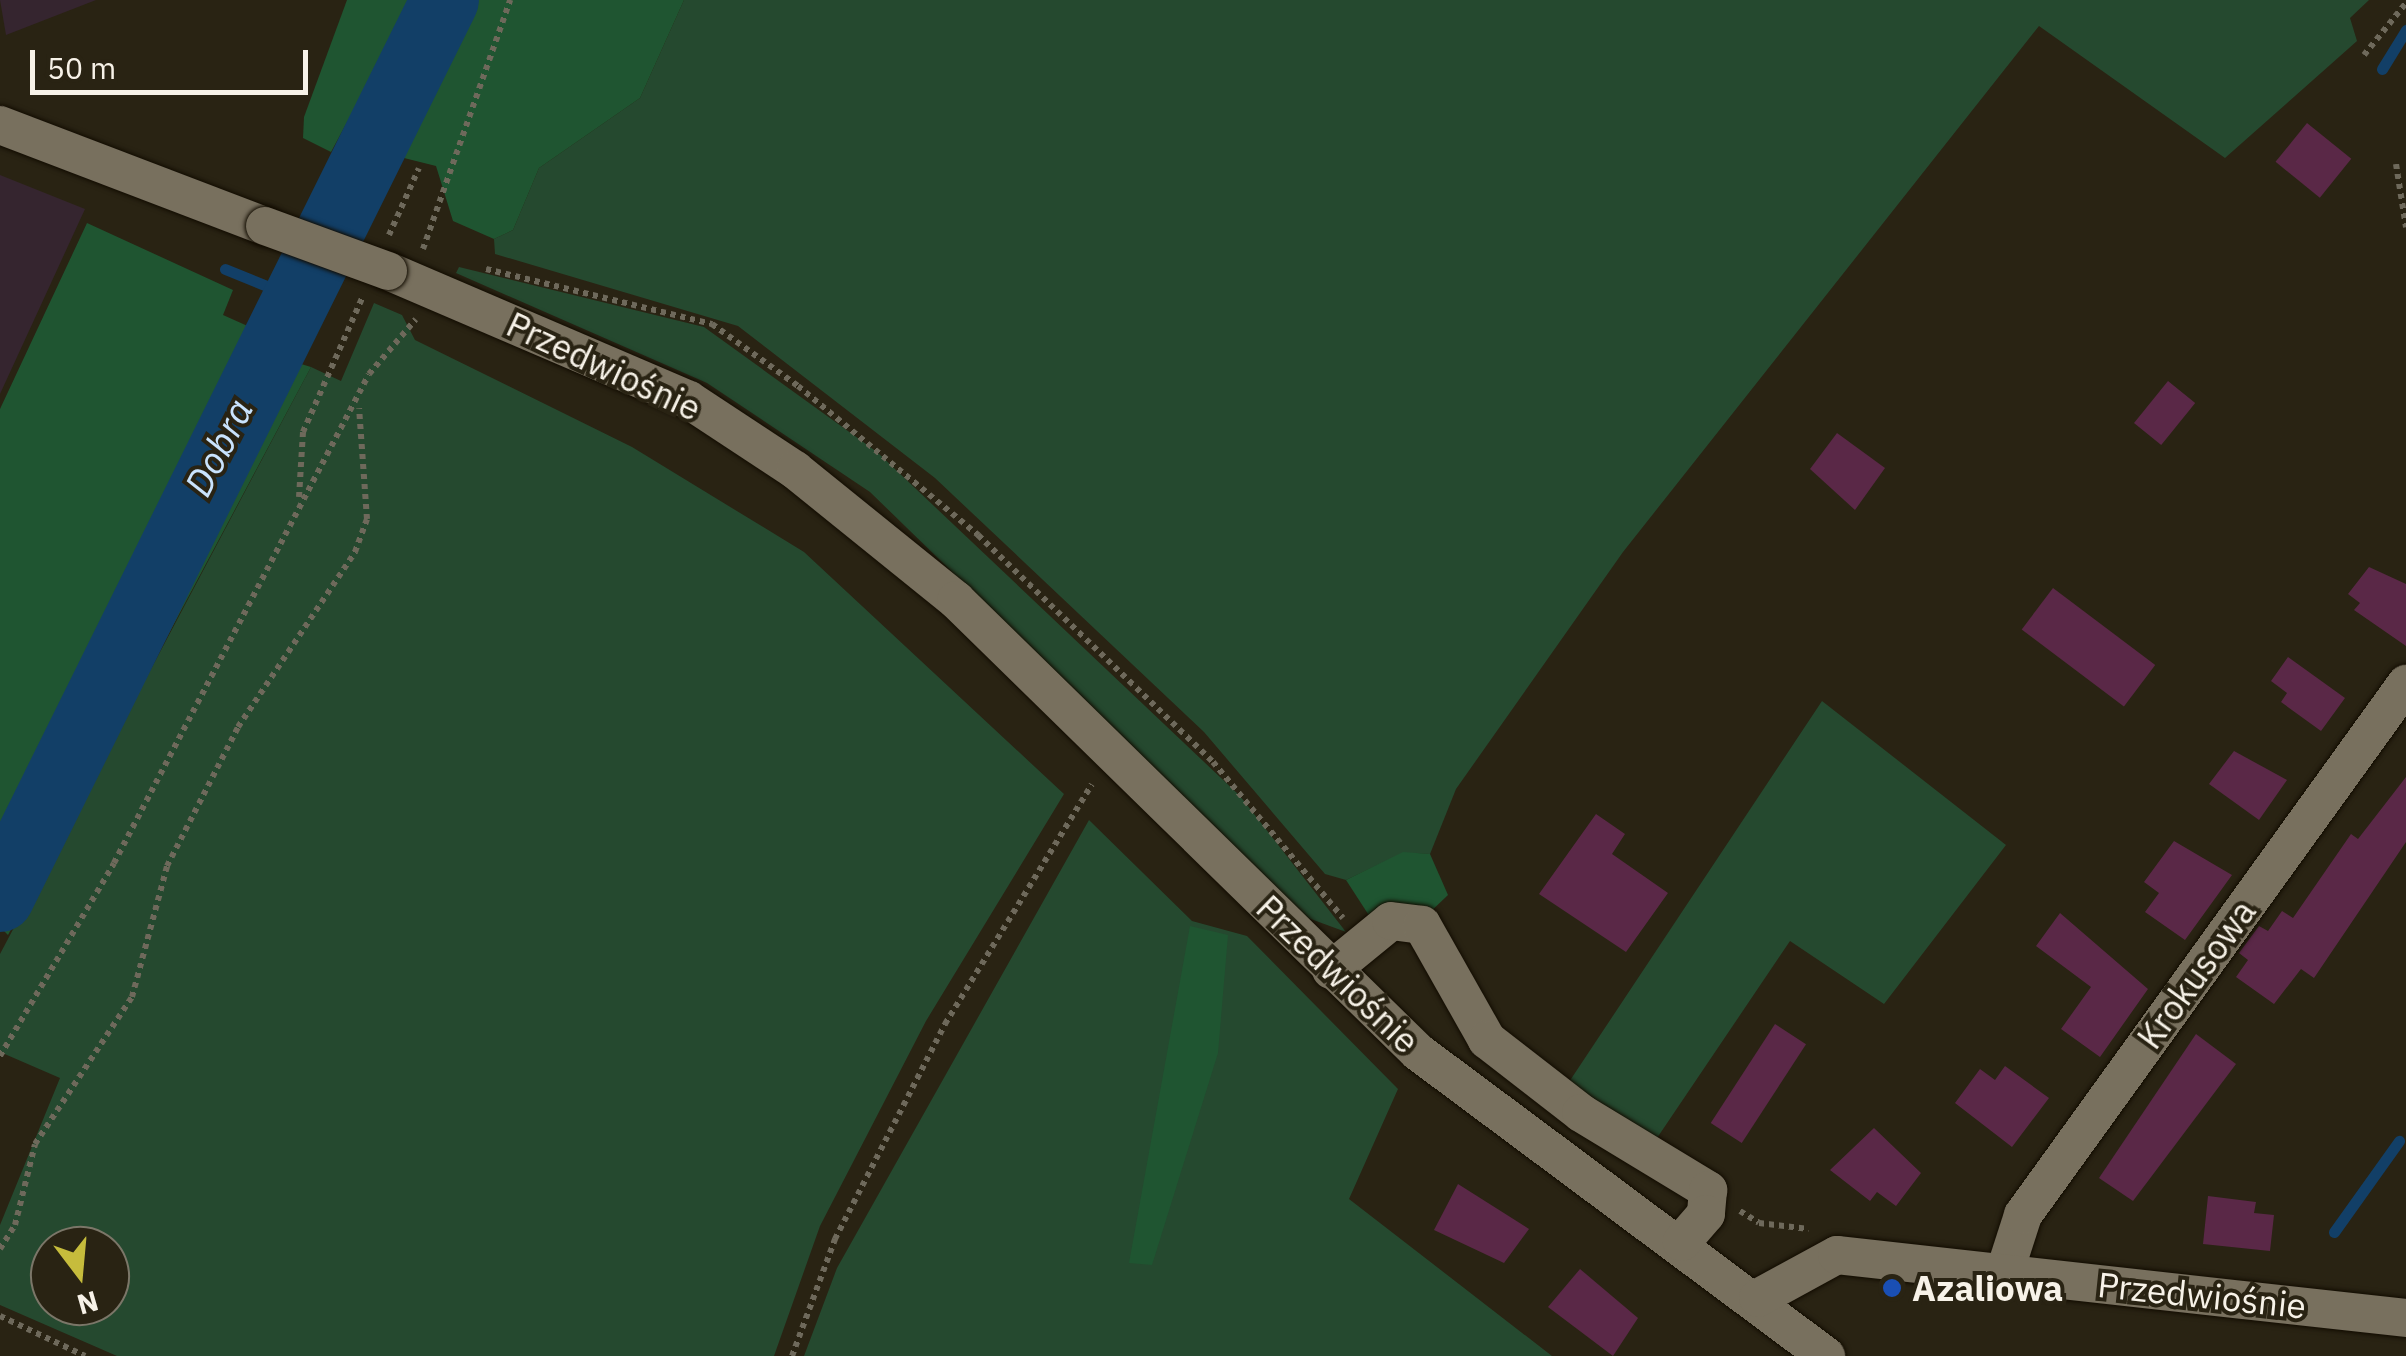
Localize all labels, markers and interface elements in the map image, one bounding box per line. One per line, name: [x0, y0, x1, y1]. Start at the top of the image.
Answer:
scale bar: [35, 30, 312, 92]
text: 50 m: [47, 48, 116, 87]
street label: Przedwiośnie: [500, 303, 708, 429]
water label: Dobra: [174, 391, 262, 503]
street label: Przedwiośnie: [1248, 886, 1428, 1062]
street label: Krokusowa: [2128, 891, 2264, 1057]
north arrow: [30, 1226, 130, 1326]
street label: Przedwiośnie: [2096, 1263, 2308, 1327]
place label: Azaliowa: [1912, 1267, 2063, 1309]
marker: Azaliowa: [1881, 1277, 1903, 1299]
text: N: [73, 1283, 103, 1324]

